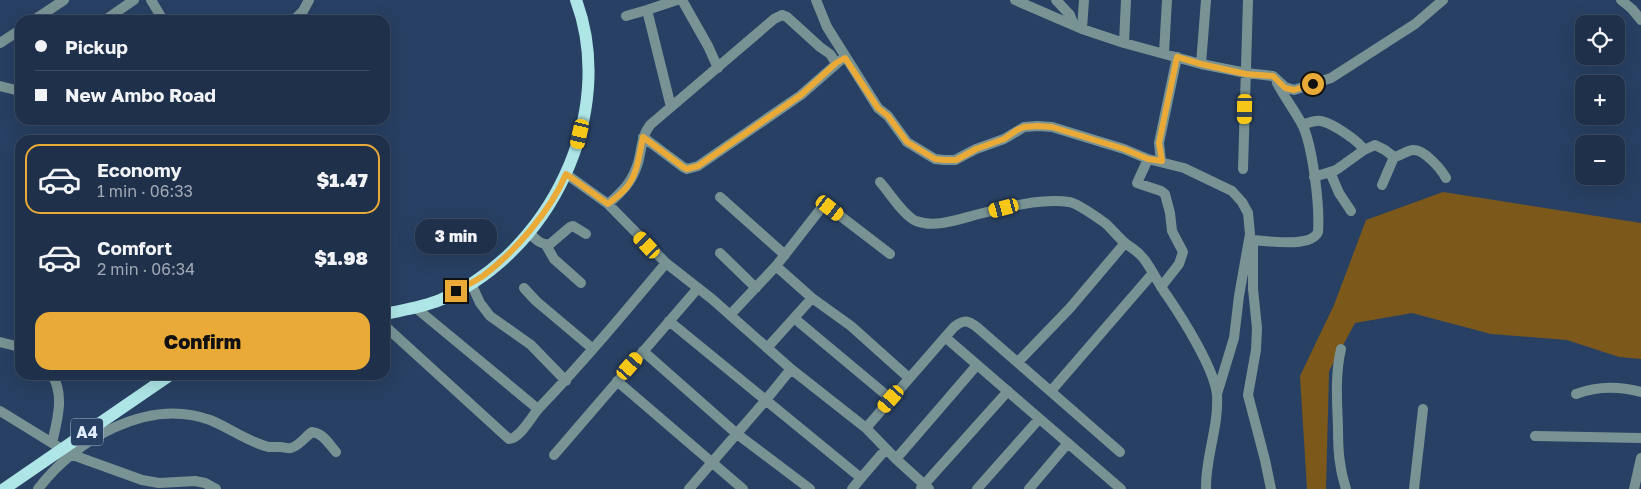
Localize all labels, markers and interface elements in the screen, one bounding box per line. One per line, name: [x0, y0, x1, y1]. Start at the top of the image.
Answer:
map controls: [1575, 15, 1625, 185]
button: locate: [1575, 15, 1625, 65]
text: Pickup: [65, 35, 128, 58]
route start: [1302, 73, 1324, 95]
button: +: [1575, 75, 1625, 125]
text: New Ambo Road: [65, 83, 216, 106]
car: [1237, 94, 1252, 124]
car: [569, 118, 590, 150]
button: −: [1575, 135, 1625, 185]
icon: car: [37, 157, 82, 202]
text: Economy: [97, 158, 182, 181]
text: $1.47: [317, 168, 368, 191]
text: 1 min · 06:33: [97, 181, 193, 201]
car: [813, 193, 846, 223]
car: [987, 197, 1020, 219]
callout: 3 min: [415, 218, 497, 254]
text: 3 min: [435, 226, 477, 246]
car: [631, 229, 662, 261]
icon: car: [37, 235, 82, 280]
text: Comfort: [97, 236, 172, 259]
text: $1.98: [314, 246, 368, 269]
text: 2 min · 06:34: [97, 259, 195, 279]
route end: [445, 280, 467, 302]
button: Confirm: [35, 312, 370, 370]
car: [614, 350, 645, 382]
car: [875, 383, 906, 415]
road number: A4: [71, 418, 103, 446]

